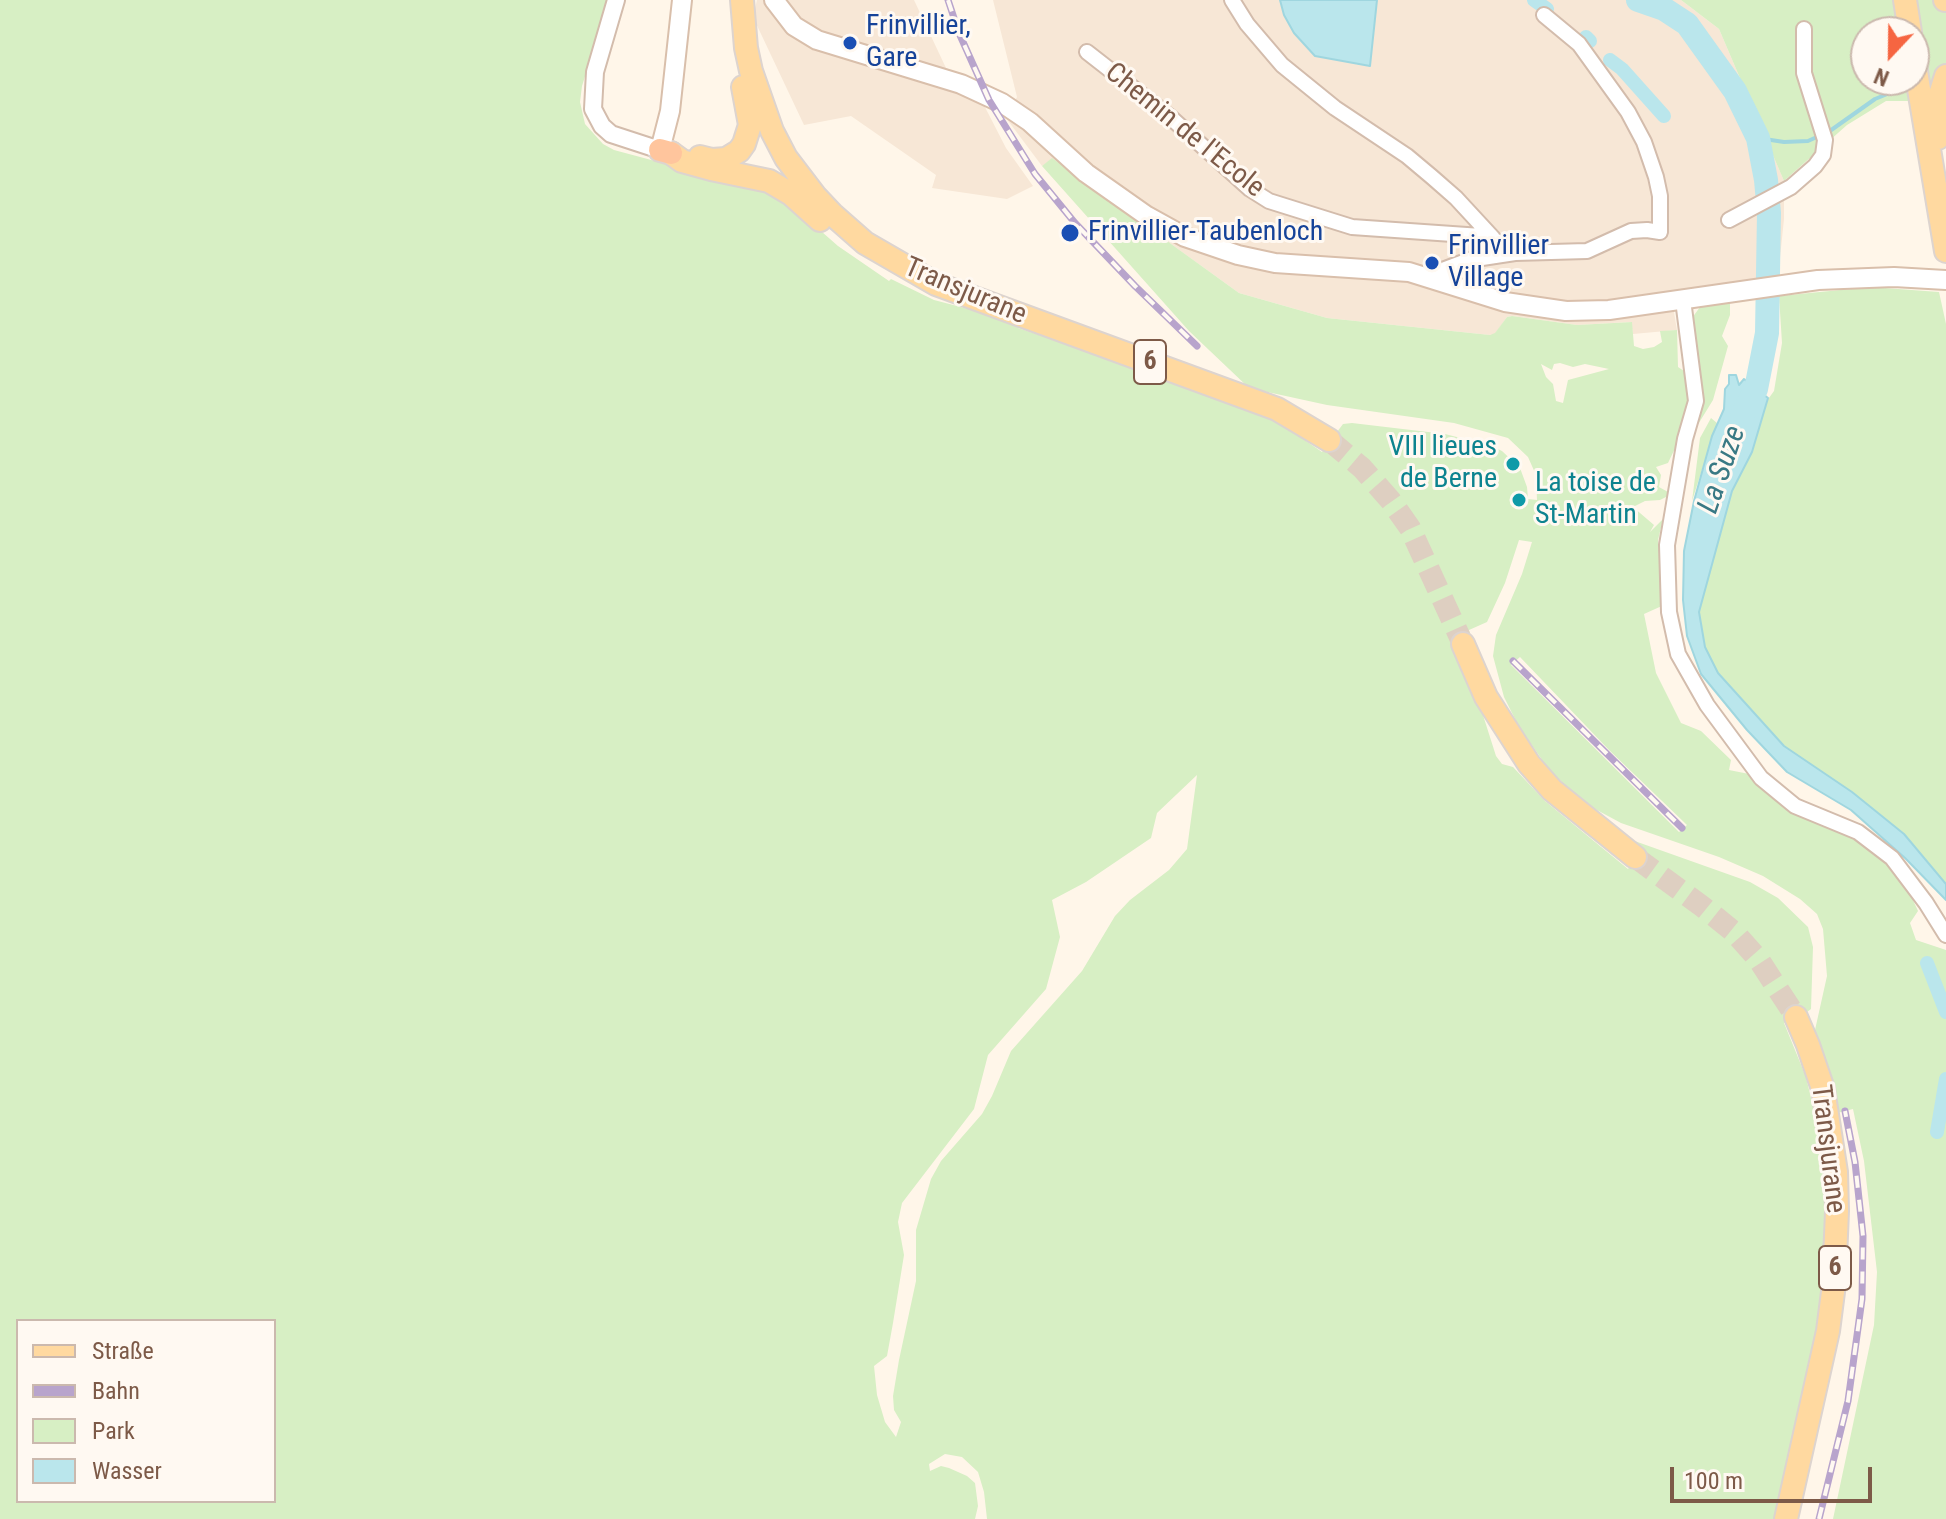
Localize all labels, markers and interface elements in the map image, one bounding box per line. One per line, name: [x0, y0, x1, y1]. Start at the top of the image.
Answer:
place label: Frinvillier, Gare: [866, 10, 971, 76]
north arrow: [1850, 16, 1930, 96]
marker: Frinvillier, Gare: [841, 34, 859, 52]
street label: Chemin de l'Ecole: [1098, 57, 1270, 205]
text: N: [1871, 63, 1893, 91]
place label: Frinvillier-Taubenloch: [1088, 216, 1323, 250]
marker: Frinvillier-Taubenloch: [1059, 222, 1081, 244]
place label: Frinvillier Village: [1448, 230, 1549, 296]
street label: Transjurane: [899, 251, 1031, 333]
marker: Frinvillier Village: [1423, 254, 1441, 272]
road number: 6: [1134, 340, 1166, 384]
water label: La Suze: [1691, 422, 1755, 518]
place label: VIII lieues de Berne: [1388, 431, 1497, 497]
marker: VIII lieues de Berne: [1504, 455, 1522, 473]
place label: La toise de St-Martin: [1535, 467, 1656, 533]
marker: La toise de St-Martin: [1510, 491, 1528, 509]
street label: Transjurane: [1802, 1083, 1852, 1215]
road number: 6: [1819, 1246, 1851, 1290]
legend: [16, 1319, 276, 1503]
text: Straße: [92, 1337, 154, 1365]
text: Bahn: [92, 1377, 140, 1405]
text: Park: [92, 1417, 135, 1445]
scale bar: [1674, 1451, 1876, 1501]
text: Wasser: [92, 1457, 162, 1485]
text: 100 m: [1684, 1467, 1743, 1495]

